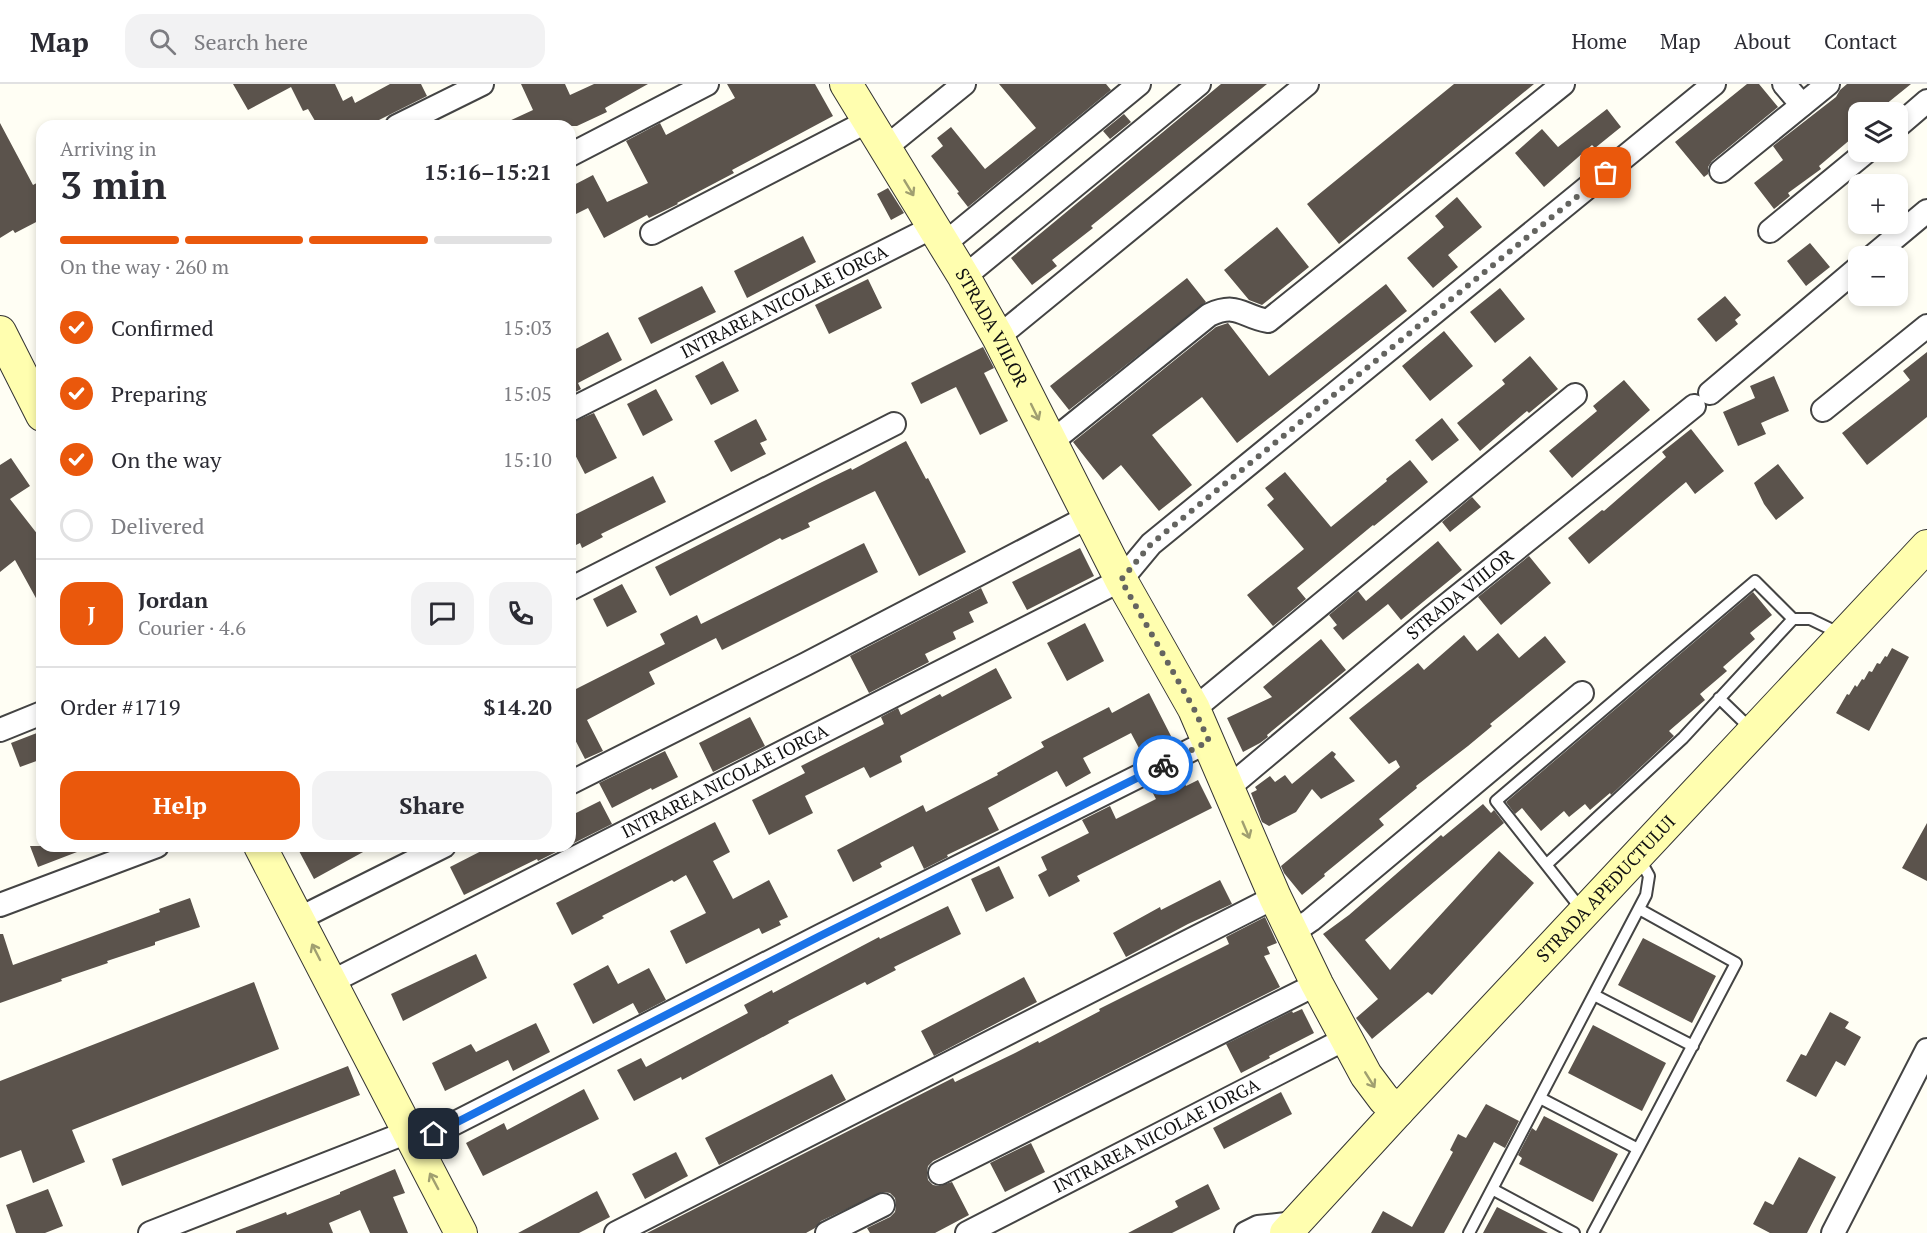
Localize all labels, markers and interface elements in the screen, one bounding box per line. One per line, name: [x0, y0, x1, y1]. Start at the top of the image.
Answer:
search box: [125, 14, 545, 68]
text: Map: [30, 23, 89, 60]
icon: search: [146, 25, 179, 58]
text: Search here: [194, 27, 308, 56]
text: Home: [1571, 27, 1627, 55]
text: Map: [1660, 27, 1701, 55]
text: About: [1734, 27, 1791, 55]
text: Contact: [1824, 27, 1897, 55]
map controls: [1848, 102, 1908, 306]
button: layers: [1848, 102, 1908, 162]
text: Arriving in: [60, 135, 156, 162]
pin: [1580, 147, 1631, 198]
icon: bag: [1589, 156, 1622, 189]
text: 15:16–15:21: [424, 157, 552, 186]
text: 3 min: [60, 158, 167, 210]
button: +: [1848, 174, 1908, 234]
one-way arrow: [903, 179, 916, 196]
street label: INTRAREA NICOLAE IORGA: [676, 238, 892, 363]
button: −: [1848, 246, 1908, 306]
text: On the way · 260 m: [60, 253, 229, 280]
street label: STRADA VIILOR: [950, 263, 1034, 391]
icon: check: [60, 311, 93, 344]
text: Confirmed: [111, 313, 214, 342]
text: 15:03: [503, 314, 552, 341]
icon: check: [60, 377, 93, 410]
text: Preparing: [111, 379, 207, 408]
text: 15:05: [503, 380, 552, 407]
one-way arrow: [1030, 403, 1042, 421]
icon: check: [60, 443, 93, 476]
text: On the way: [111, 445, 221, 474]
text: 15:10: [503, 446, 552, 473]
text: Delivered: [111, 511, 204, 540]
street label: STRADA VIILOR: [1401, 543, 1518, 645]
button: chat: [411, 582, 474, 645]
button: phone: [489, 582, 552, 645]
text: Jordan: [138, 585, 208, 614]
text: J: [87, 599, 96, 628]
text: Courier · 4.6: [138, 614, 246, 641]
text: Order #1719: [60, 692, 180, 721]
text: $14.20: [483, 692, 552, 721]
street label: INTRAREA NICOLAE IORGA: [617, 718, 833, 843]
courier: [1133, 735, 1193, 795]
icon: bike: [1147, 749, 1180, 782]
button: Help: [60, 771, 300, 840]
button: Share: [312, 771, 552, 840]
street label: STRADA APEDUCTULUI: [1530, 809, 1680, 967]
one-way arrow: [1241, 820, 1252, 839]
one-way arrow: [309, 943, 321, 961]
one-way arrow: [1364, 1071, 1376, 1088]
street label: INTRAREA NICOLAE IORGA: [1049, 1072, 1264, 1198]
pin: [408, 1108, 459, 1159]
icon: home: [417, 1117, 450, 1150]
one-way arrow: [428, 1173, 440, 1190]

